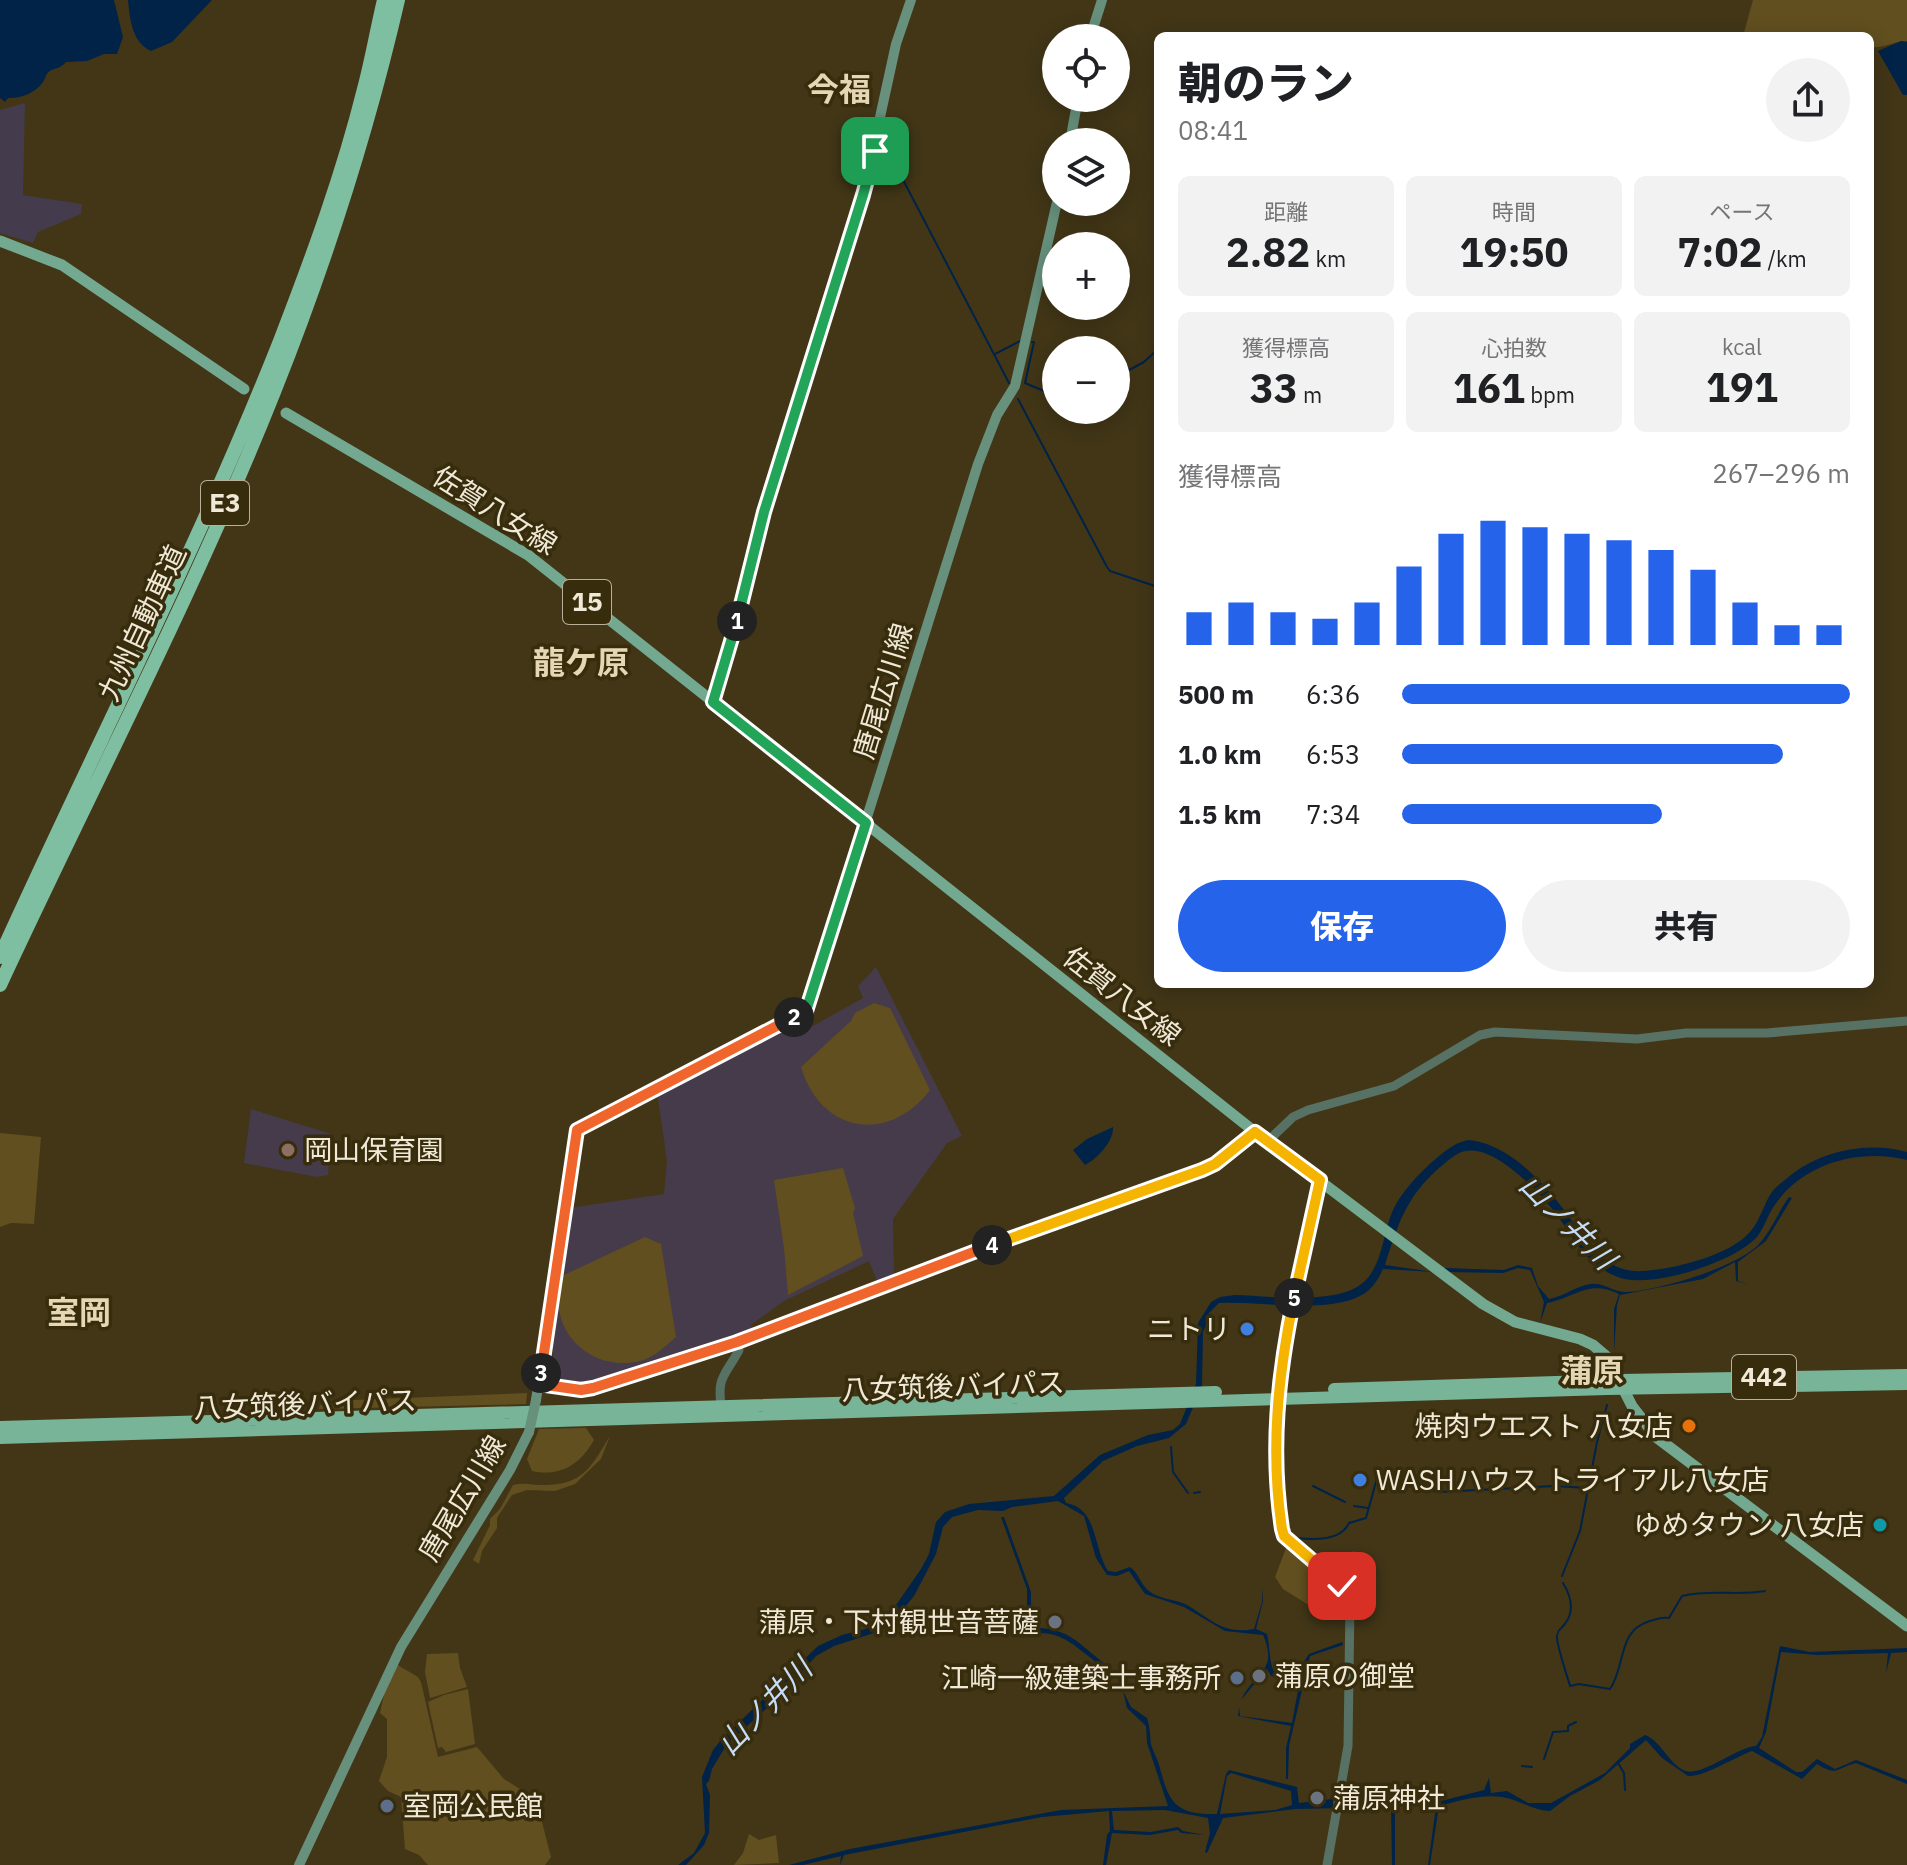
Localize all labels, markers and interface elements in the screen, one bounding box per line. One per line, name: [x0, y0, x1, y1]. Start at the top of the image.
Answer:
map controls: [1042, 24, 1130, 424]
button: locate: [1042, 24, 1130, 112]
text: 朝のラン: [1178, 54, 1354, 111]
button: share: [1766, 58, 1850, 142]
district label: 今福: [807, 68, 871, 110]
text: 08:41: [1178, 113, 1248, 147]
pin: [841, 117, 909, 185]
button: layers: [1042, 128, 1130, 216]
icon: arrive: [853, 129, 897, 173]
text: 距離: [1264, 197, 1308, 226]
text: 時間: [1492, 197, 1536, 226]
text: ペース: [1710, 197, 1774, 226]
text: 2.82: [1226, 226, 1310, 278]
text: 19:50: [1459, 226, 1569, 278]
text: 7:02: [1677, 226, 1762, 278]
button: +: [1042, 232, 1130, 320]
text: km: [1310, 244, 1346, 273]
text: /km: [1762, 244, 1807, 273]
text: kcal: [1722, 332, 1762, 361]
text: 獲得標高: [1242, 333, 1330, 362]
text: 心拍数: [1481, 333, 1547, 362]
button: −: [1042, 336, 1130, 424]
text: 191: [1706, 361, 1778, 413]
text: 33: [1250, 362, 1298, 414]
text: 161: [1453, 362, 1525, 414]
text: m: [1298, 380, 1322, 409]
text: bpm: [1525, 380, 1575, 409]
text: 267–296 m: [1712, 456, 1850, 490]
street label: 佐賀八女線: [426, 457, 564, 562]
text: 獲得標高: [1178, 459, 1282, 493]
road number: E3: [201, 481, 249, 525]
street label: 九州自動車道: [89, 539, 194, 707]
road number: 15: [563, 580, 611, 624]
pin: 1: [717, 601, 757, 641]
text: 1: [730, 606, 744, 635]
street label: 唐尾広川線: [844, 618, 921, 763]
district label: 龍ケ原: [533, 641, 629, 683]
text: 500 m: [1178, 677, 1254, 711]
text: 6:36: [1306, 677, 1360, 711]
text: 1.0 km: [1178, 737, 1262, 771]
text: 6:53: [1306, 737, 1360, 771]
text: 1.5 km: [1178, 797, 1262, 831]
text: 7:34: [1306, 797, 1360, 831]
button: 保存: [1178, 880, 1506, 972]
button: 共有: [1522, 880, 1850, 972]
street label: 佐賀八女線: [1056, 938, 1189, 1053]
pin: 2: [774, 997, 814, 1037]
text: 2: [787, 1002, 801, 1031]
place label: 岡山保育園: [304, 1131, 444, 1168]
marker: 岡山保育園: [279, 1141, 297, 1159]
water label: 山ノ井川: [1512, 1165, 1626, 1279]
pin: 4: [972, 1225, 1012, 1265]
text: 4: [985, 1230, 999, 1259]
pin: 5: [1274, 1278, 1314, 1318]
text: 5: [1287, 1283, 1301, 1312]
district label: 室岡: [47, 1291, 111, 1333]
place label: ニトリ: [1147, 1310, 1231, 1347]
marker: ニトリ: [1238, 1320, 1256, 1338]
district label: 蒲原: [1560, 1349, 1624, 1391]
pin: 3: [521, 1353, 561, 1393]
road number: 442: [1732, 1355, 1796, 1399]
text: 3: [534, 1358, 548, 1387]
street label: 八女筑後バイパス: [841, 1363, 1065, 1408]
street label: 八女筑後バイパス: [193, 1381, 417, 1426]
place label: 焼肉ウエスト 八女店: [1414, 1407, 1673, 1444]
marker: 焼肉ウエスト 八女店: [1680, 1417, 1698, 1435]
street label: 唐尾広川線: [410, 1428, 513, 1567]
place label: WASHハウス トライアル八女店: [1376, 1461, 1769, 1498]
marker: WASHハウス トライアル八女店: [1351, 1471, 1369, 1489]
place label: ゆめタウン 八女店: [1633, 1506, 1864, 1543]
marker: ゆめタウン 八女店: [1871, 1516, 1889, 1534]
pin: [1308, 1552, 1376, 1620]
icon: check: [1320, 1564, 1364, 1608]
place label: 蒲原・下村観世音菩薩: [759, 1603, 1039, 1640]
marker: 蒲原・下村観世音菩薩: [1046, 1613, 1064, 1631]
water label: 山ノ井川: [708, 1647, 822, 1763]
place label: 蒲原の御堂: [1275, 1657, 1415, 1694]
place label: 江崎一級建築士事務所: [941, 1659, 1221, 1696]
marker: 蒲原の御堂: [1250, 1667, 1268, 1685]
marker: 江崎一級建築士事務所: [1228, 1669, 1246, 1687]
place label: 蒲原神社: [1333, 1779, 1445, 1816]
place label: 室岡公民館: [403, 1787, 543, 1824]
marker: 蒲原神社: [1308, 1789, 1326, 1807]
marker: 室岡公民館: [378, 1797, 396, 1815]

